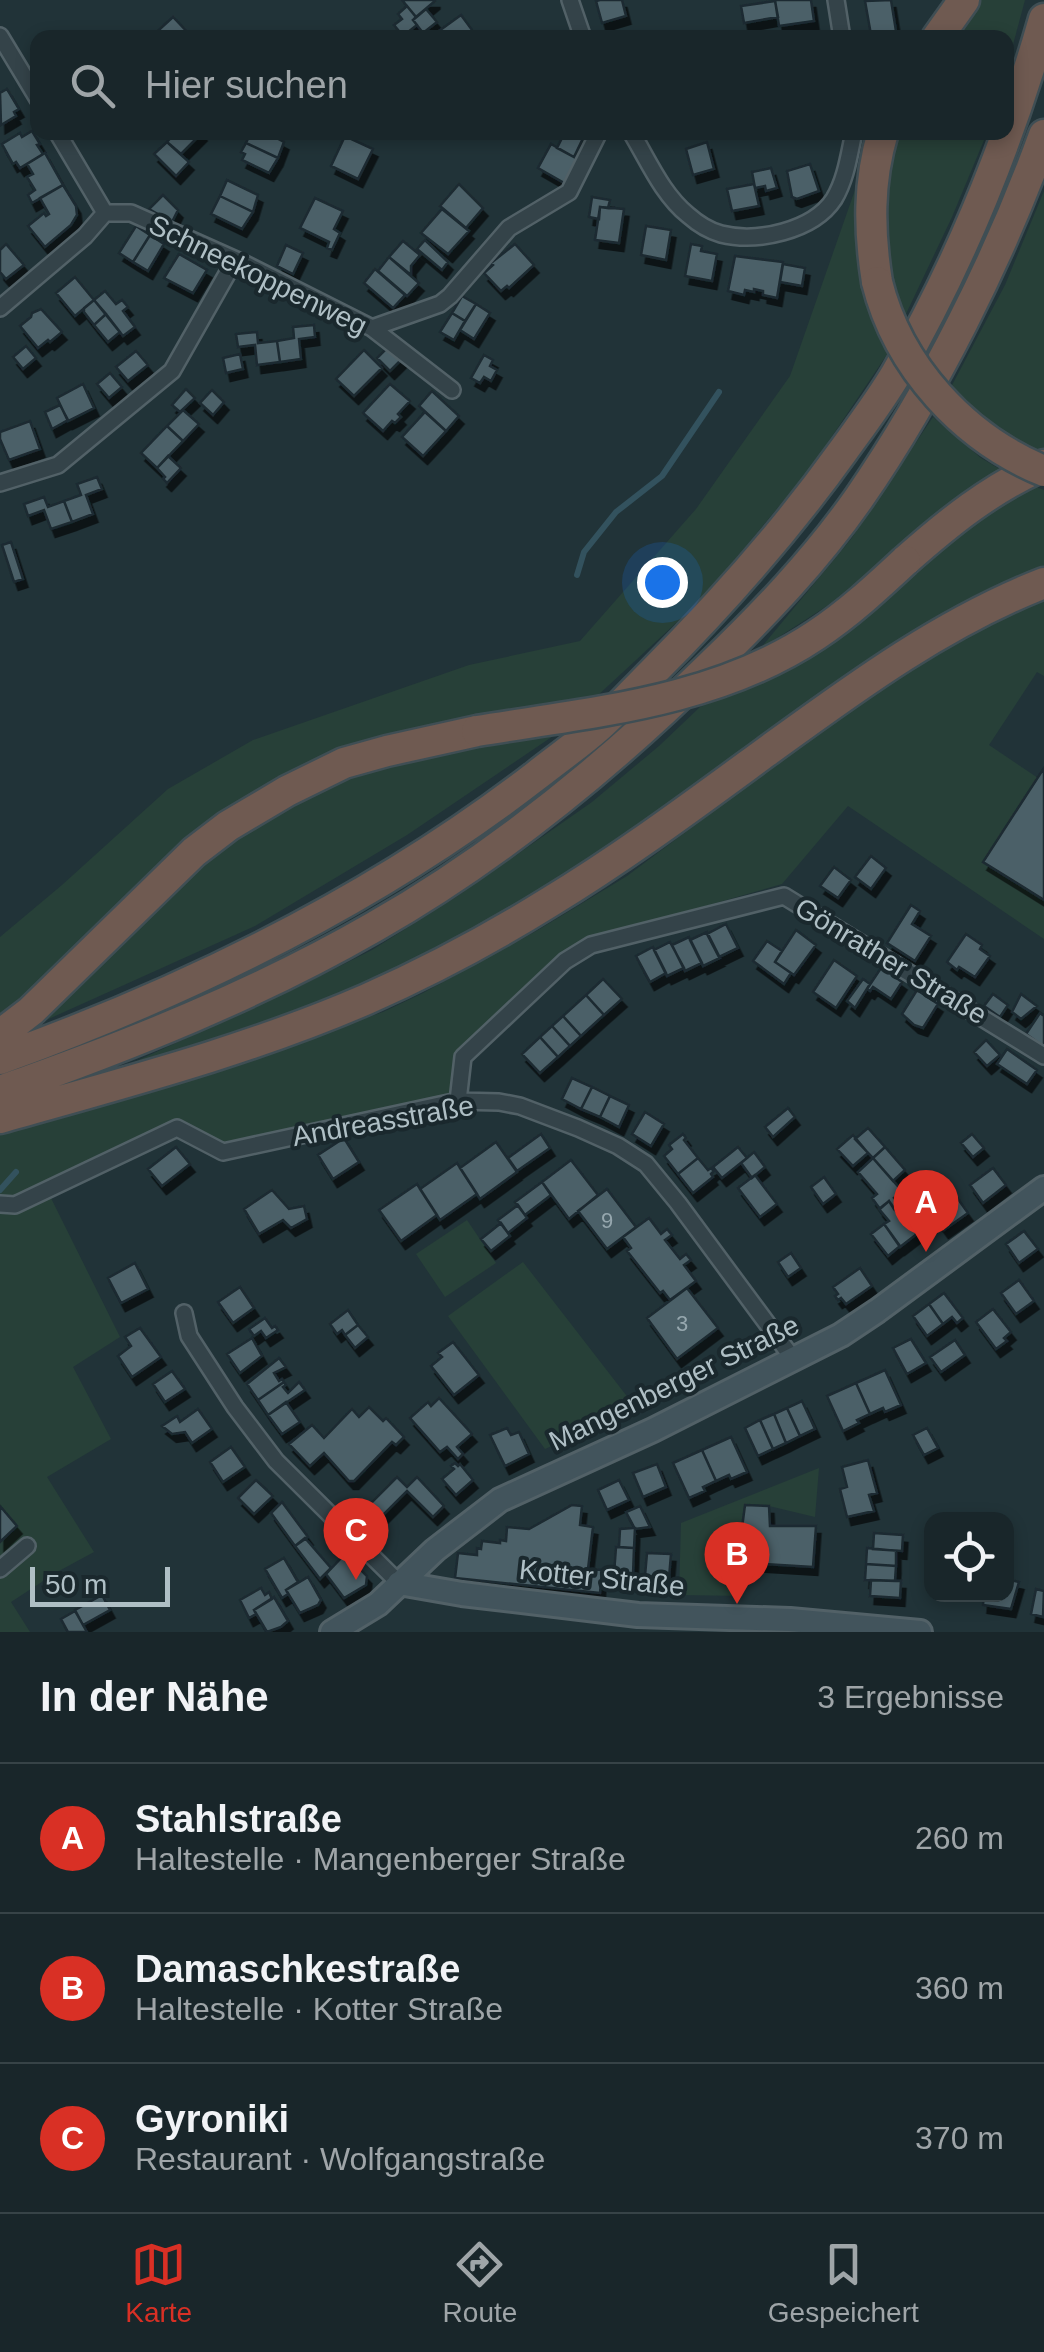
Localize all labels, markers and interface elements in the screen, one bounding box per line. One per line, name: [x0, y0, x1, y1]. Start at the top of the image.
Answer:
search box: [30, 30, 1014, 140]
icon: search: [65, 58, 120, 113]
text: Hier suchen: [145, 64, 348, 106]
street label: Schneekoppenweg: [144, 209, 372, 341]
your location: [637, 557, 688, 608]
street label: Gönrather Straße: [790, 892, 992, 1030]
street label: Andreasstraße: [290, 1090, 476, 1152]
pin: A: [894, 1170, 958, 1252]
house number: 9: [601, 1208, 613, 1233]
street label: Mangenberger Straße: [544, 1309, 804, 1457]
house number: 3: [676, 1311, 688, 1336]
pin: C: [324, 1498, 388, 1580]
map controls: [924, 1512, 1014, 1602]
button: locate: [924, 1512, 1014, 1602]
pin: B: [704, 1522, 770, 1604]
street label: Kotter Straße: [518, 1554, 686, 1602]
scale bar: [30, 1562, 170, 1606]
text: 50 m: [45, 1569, 107, 1600]
text: In der Nähe: [40, 1673, 269, 1720]
text: 3 Ergebnisse: [817, 1679, 1004, 1715]
text: Stahlstraße: [135, 1798, 342, 1840]
text: A: [61, 1820, 84, 1856]
text: 260 m: [915, 1820, 1004, 1856]
text: Haltestelle · Mangenberger Straße: [135, 1841, 626, 1877]
text: Damaschkestraße: [135, 1948, 460, 1990]
text: B: [61, 1970, 84, 2006]
text: 360 m: [915, 1970, 1004, 2006]
text: Haltestelle · Kotter Straße: [135, 1991, 503, 2027]
text: Gyroniki: [135, 2098, 289, 2140]
text: C: [61, 2120, 84, 2156]
text: 370 m: [915, 2120, 1004, 2156]
text: Restaurant · Wolfgangstraße: [135, 2141, 545, 2177]
tab: Karte: [125, 2237, 192, 2329]
tab: Route: [443, 2237, 517, 2329]
tab: Gespeichert: [768, 2237, 919, 2329]

